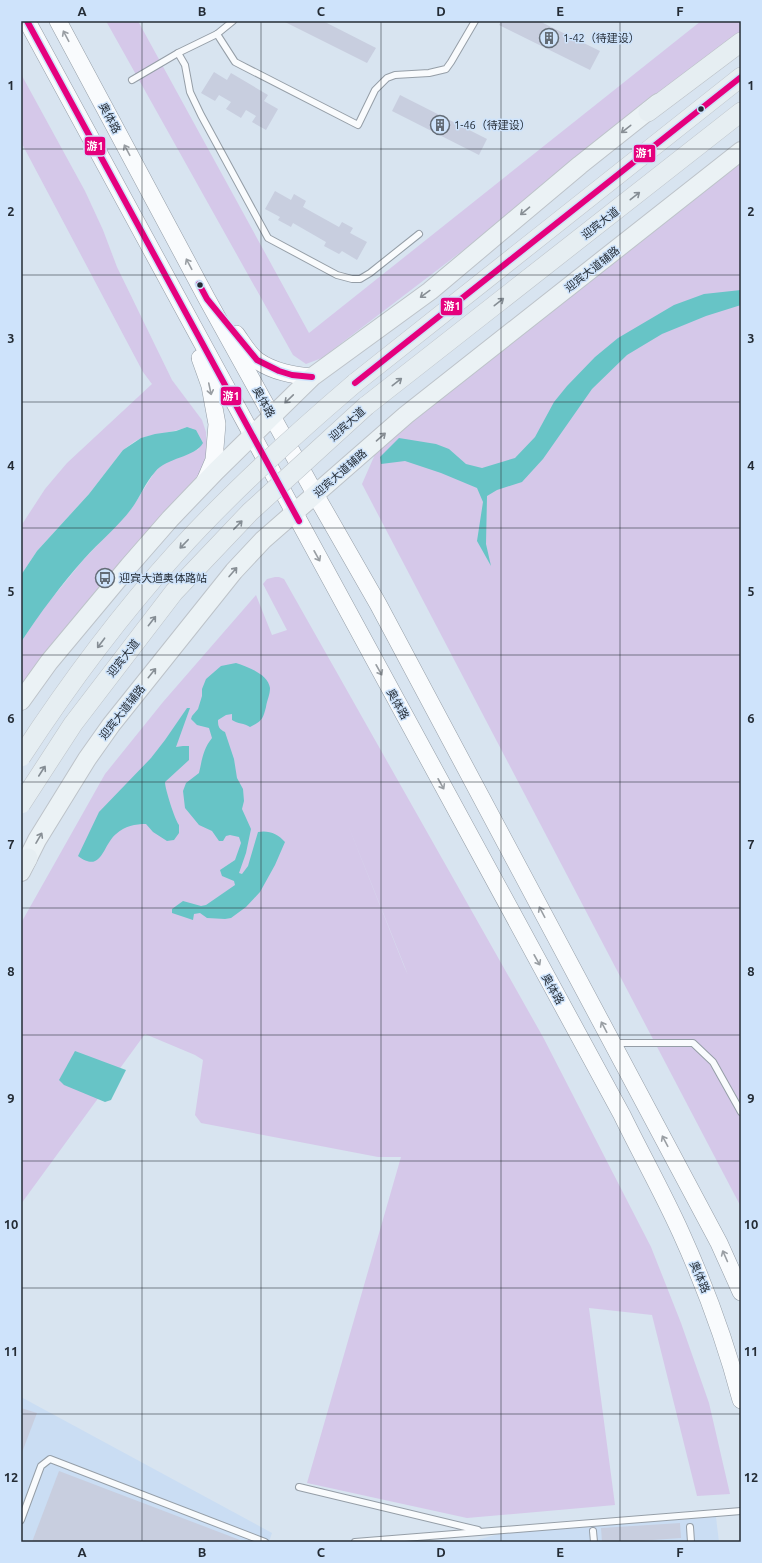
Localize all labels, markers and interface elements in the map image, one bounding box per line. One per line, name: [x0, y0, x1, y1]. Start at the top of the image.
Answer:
text: A: [77, 4, 87, 18]
text: B: [198, 4, 207, 18]
text: C: [317, 4, 326, 18]
text: D: [436, 4, 446, 18]
text: E: [556, 4, 564, 18]
text: F: [676, 4, 684, 18]
building icon: 1-42（待建设）: [538, 27, 560, 49]
one-way arrow: [61, 30, 69, 42]
place label: 1-42（待建设）: [563, 32, 640, 44]
text: 1: [7, 78, 15, 92]
text: 1: [747, 78, 755, 92]
street label: 奥体路: [97, 101, 123, 135]
unlabelled marker: [696, 104, 706, 114]
building icon: 1-46（待建设）: [429, 114, 451, 136]
place label: 1-46（待建设）: [454, 119, 531, 131]
one-way arrow: [620, 125, 631, 134]
line badge: 游1: [84, 136, 106, 156]
text: 游1: [86, 140, 104, 152]
one-way arrow: [123, 144, 131, 156]
line badge: 游1: [633, 144, 656, 163]
text: 游1: [635, 147, 653, 159]
one-way arrow: [629, 191, 640, 200]
text: 2: [7, 204, 15, 218]
text: 2: [747, 204, 755, 218]
street label: 迎宾大道: [579, 205, 621, 241]
one-way arrow: [519, 207, 530, 216]
street label: 迎宾大道辅路: [562, 244, 622, 294]
one-way arrow: [185, 259, 192, 271]
unlabelled marker: [195, 280, 205, 290]
one-way arrow: [419, 290, 430, 298]
line badge: 游1: [440, 297, 463, 316]
one-way arrow: [494, 298, 505, 306]
text: 游1: [443, 300, 461, 312]
text: 3: [7, 331, 15, 345]
text: 3: [747, 331, 755, 345]
one-way arrow: [392, 378, 403, 386]
one-way arrow: [207, 382, 215, 395]
street label: 奥体路: [251, 385, 277, 419]
line badge: 游1: [220, 386, 242, 406]
text: 游1: [222, 390, 240, 402]
one-way arrow: [284, 395, 294, 404]
street label: 迎宾大道: [327, 405, 367, 443]
one-way arrow: [376, 432, 386, 442]
street label: 迎宾大道辅路: [311, 447, 369, 499]
text: 4: [7, 458, 15, 472]
text: 4: [747, 458, 755, 472]
one-way arrow: [233, 520, 242, 530]
one-way arrow: [180, 539, 189, 549]
one-way arrow: [314, 549, 321, 561]
one-way arrow: [229, 566, 238, 577]
bus stop icon: 迎宾大道奥体路站: [94, 567, 116, 589]
place label: 迎宾大道奥体路站: [119, 572, 207, 584]
text: 5: [7, 584, 15, 598]
text: 5: [747, 584, 755, 598]
one-way arrow: [147, 616, 156, 627]
street label: 迎宾大道: [105, 637, 141, 679]
one-way arrow: [97, 638, 105, 649]
one-way arrow: [376, 664, 384, 676]
one-way arrow: [148, 668, 156, 679]
street label: 迎宾大道辅路: [97, 682, 147, 742]
street label: 奥体路: [385, 687, 411, 721]
text: 6: [7, 711, 15, 725]
text: 6: [747, 711, 755, 725]
one-way arrow: [38, 766, 46, 777]
one-way arrow: [438, 778, 446, 790]
one-way arrow: [36, 832, 44, 844]
text: 7: [7, 837, 15, 851]
text: 7: [747, 837, 755, 851]
one-way arrow: [538, 906, 546, 918]
one-way arrow: [534, 954, 541, 966]
text: 8: [7, 964, 15, 978]
text: 8: [747, 964, 755, 978]
street label: 奥体路: [540, 972, 566, 1006]
one-way arrow: [599, 1021, 607, 1033]
text: 9: [7, 1091, 15, 1105]
text: 9: [747, 1091, 755, 1105]
one-way arrow: [661, 1136, 668, 1148]
text: 10: [4, 1217, 18, 1231]
text: 10: [744, 1217, 758, 1231]
one-way arrow: [721, 1251, 729, 1263]
street label: 奥体路: [688, 1259, 712, 1295]
text: 11: [4, 1344, 18, 1358]
text: 11: [744, 1344, 758, 1358]
text: 12: [4, 1470, 18, 1484]
text: 12: [744, 1470, 758, 1484]
text: A: [77, 1545, 87, 1559]
text: B: [198, 1545, 207, 1559]
text: C: [317, 1545, 326, 1559]
text: D: [436, 1545, 446, 1559]
text: E: [556, 1545, 564, 1559]
text: F: [676, 1545, 684, 1559]

